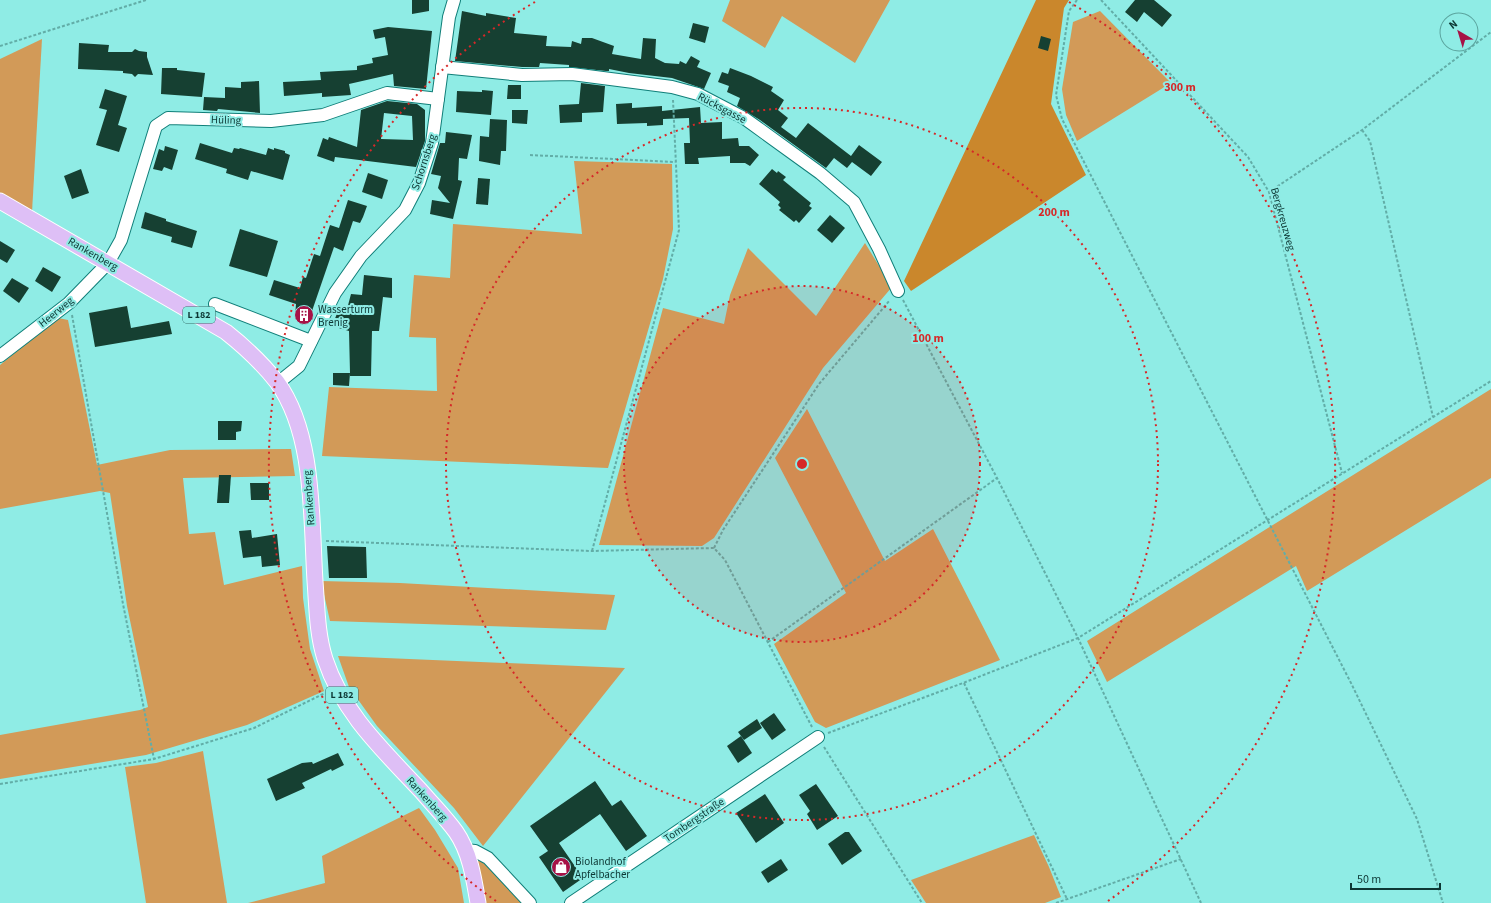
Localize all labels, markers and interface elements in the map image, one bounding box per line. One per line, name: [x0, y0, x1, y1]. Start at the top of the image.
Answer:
north arrow: [1439, 12, 1479, 52]
text: N: [1446, 16, 1461, 33]
text: 300 m: [1164, 79, 1196, 96]
street label: Rücksgasse: [695, 89, 749, 127]
street label: Hüling: [211, 112, 242, 128]
street label: Schornsberg: [408, 132, 440, 192]
street label: Bergkreuzweg: [1267, 186, 1299, 253]
text: 200 m: [1038, 204, 1070, 221]
street label: Rankenberg: [65, 234, 121, 275]
street label: Heerweg: [35, 293, 77, 331]
place label: Wasserturm Brenig: [318, 302, 373, 330]
building icon: Wasserturm Brenig: [293, 304, 315, 326]
road number: L 182: [183, 307, 215, 323]
text: 100 m: [912, 330, 944, 347]
centre of rings: [795, 457, 809, 471]
street label: Rankenberg: [300, 469, 318, 526]
road number: L 182: [326, 687, 358, 703]
street label: Rankenberg: [403, 773, 451, 825]
street label: Tombergstraße: [661, 794, 728, 846]
place label: Biolandhof Apfelbacher: [575, 854, 630, 882]
shop icon: Biolandhof Apfelbacher: [550, 856, 572, 878]
scale bar: [1351, 865, 1440, 891]
text: 50 m: [1357, 871, 1381, 888]

